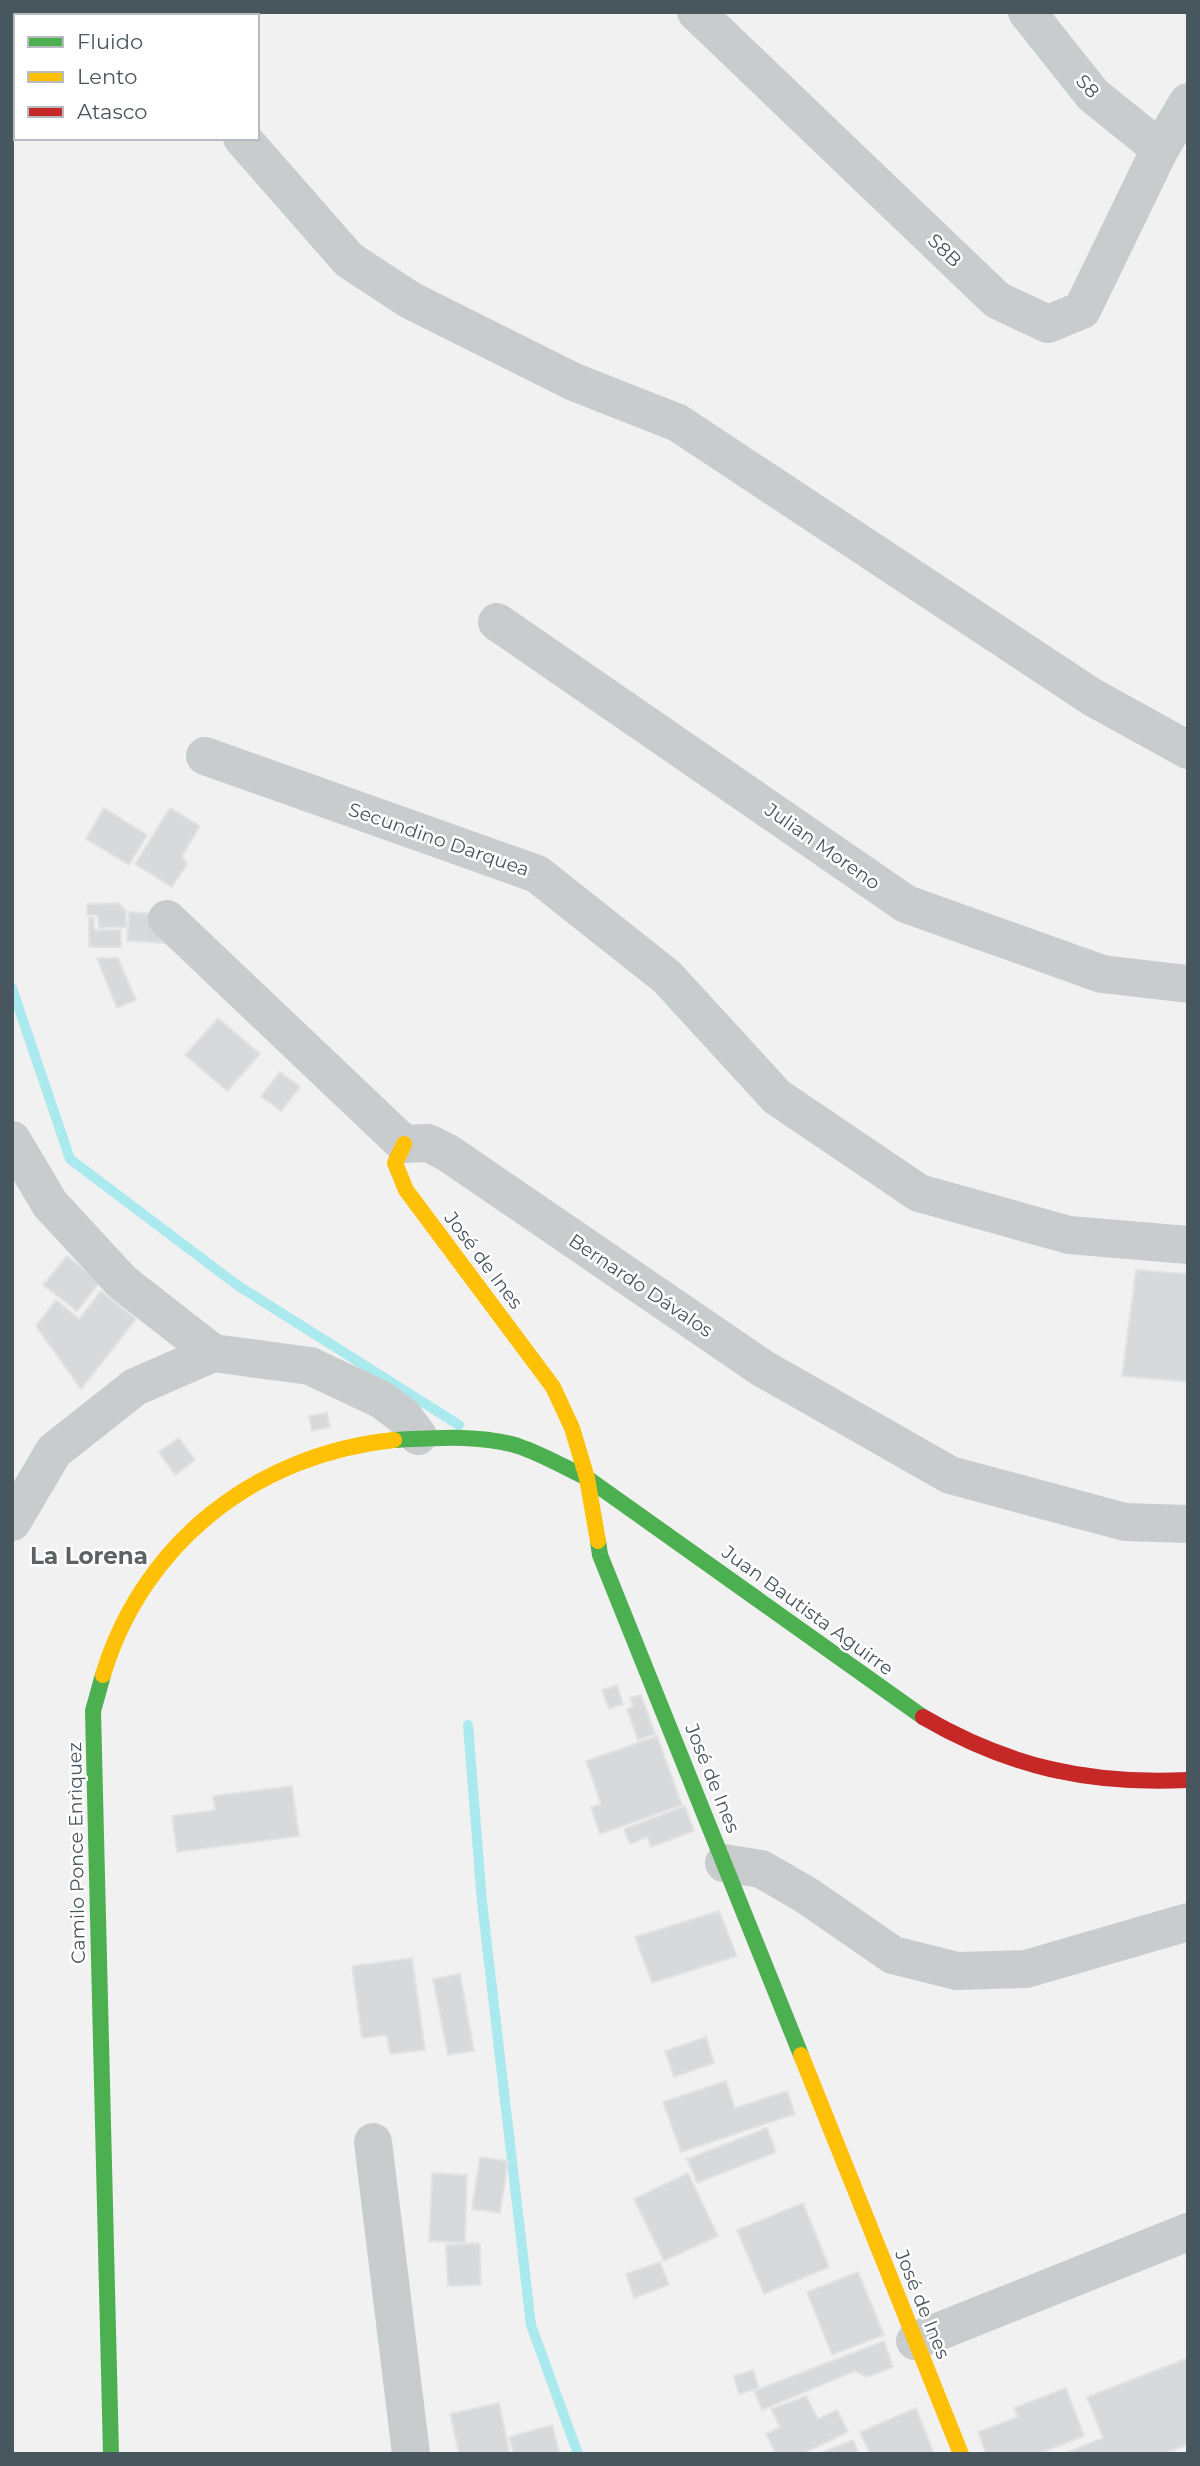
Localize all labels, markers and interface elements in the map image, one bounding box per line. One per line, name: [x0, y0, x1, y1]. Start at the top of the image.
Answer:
legend: [14, 14, 259, 140]
text: Fluido: [77, 29, 143, 54]
text: Lento: [77, 64, 137, 89]
street label: S8: [1071, 70, 1104, 103]
text: Atasco: [77, 99, 148, 124]
street label: S8B: [923, 229, 966, 272]
street label: Secundino Darquea: [345, 798, 532, 881]
street label: Julian Moreno: [760, 798, 885, 895]
street label: José de Ines: [439, 1206, 528, 1313]
street label: Bernardo Dávalos: [564, 1229, 717, 1342]
street label: Juan Bautista Aguirre: [717, 1540, 898, 1680]
district label: La Lorena: [30, 1542, 148, 1570]
street label: José de Ines: [680, 1719, 745, 1836]
street label: Camilo Ponce Enrìquez: [63, 1742, 90, 1964]
street label: José de Ines: [890, 2245, 955, 2362]

